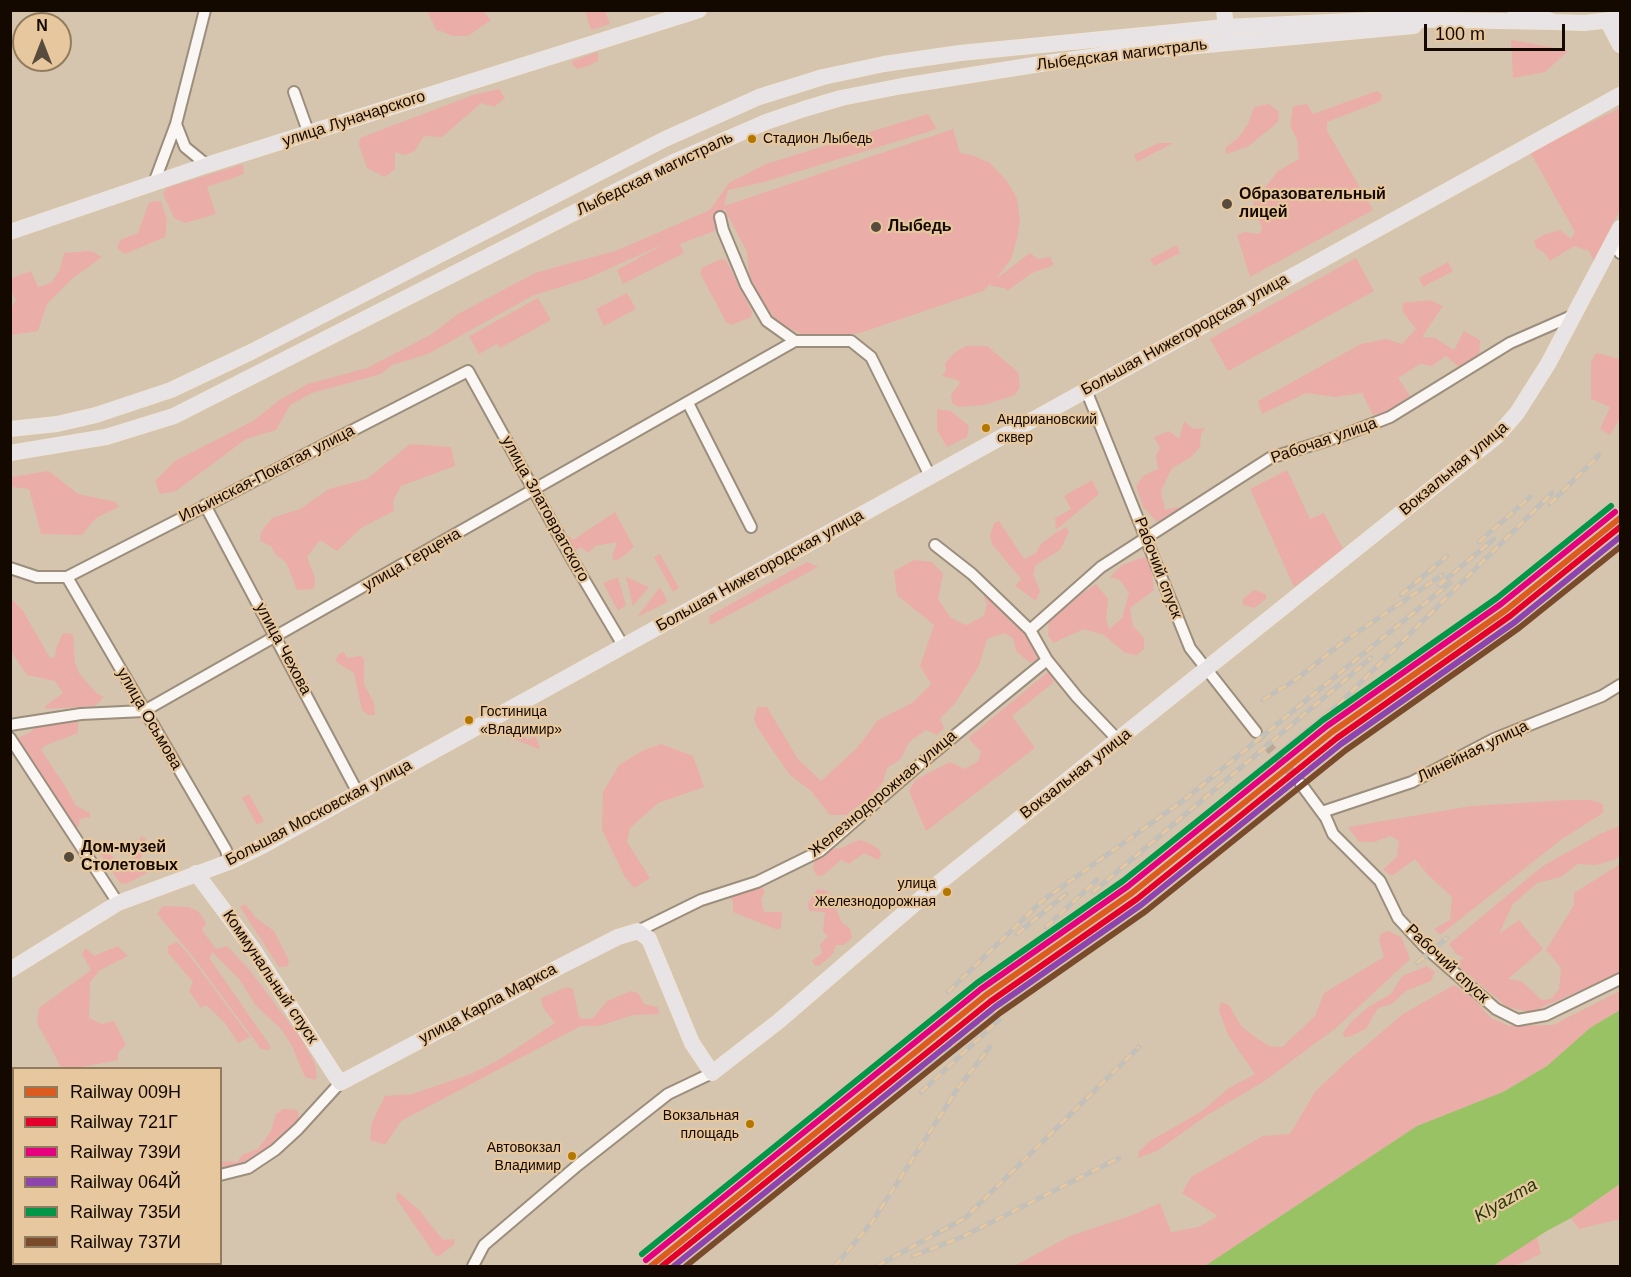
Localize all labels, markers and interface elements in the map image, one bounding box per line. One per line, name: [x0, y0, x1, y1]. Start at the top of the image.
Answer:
north arrow: [12, 12, 72, 72]
scale bar: [1427, 12, 1568, 50]
text: N: [36, 17, 48, 34]
text: 100 m: [1435, 24, 1485, 44]
street label: Лыбедская магистраль: [1036, 35, 1208, 75]
street label: улица Луначарского: [280, 87, 428, 151]
street label: Лыбедская магистраль: [574, 128, 736, 220]
place label: Стадион Лыбедь: [763, 131, 873, 147]
marker: Стадион Лыбедь: [746, 133, 758, 145]
place label: Образовательный лицей: [1239, 185, 1386, 223]
marker: Образовательный лицей: [1220, 197, 1234, 211]
place label: Лыбедь: [888, 217, 952, 237]
marker: Лыбедь: [869, 220, 883, 234]
street label: Большая Нижегородская улица: [1078, 270, 1292, 400]
place label: Андриановский сквер: [997, 412, 1097, 444]
street label: Рабочая улица: [1268, 414, 1380, 468]
street label: Вокзальная улица: [1396, 418, 1512, 520]
street label: Ильинская-Покатая улица: [176, 421, 358, 527]
marker: Андриановский сквер: [980, 422, 992, 434]
street label: улица Златовратского: [497, 433, 593, 585]
street label: Большая Нижегородская улица: [653, 506, 867, 636]
street label: Рабочий спуск: [1130, 515, 1186, 621]
street label: улица Герцена: [360, 524, 464, 596]
street label: улица Чехова: [251, 600, 315, 698]
street label: улица Осьмова: [112, 665, 186, 773]
place label: Гостиница «Владимир»: [480, 704, 562, 736]
marker: Гостиница «Владимир»: [463, 714, 475, 726]
street label: Линейная улица: [1414, 717, 1532, 787]
street label: Вокзальная улица: [1017, 725, 1135, 823]
street label: Железнодорожная улица: [805, 727, 961, 861]
street label: Большая Московская улица: [223, 756, 415, 870]
place label: Дом-музей Столетовых: [81, 838, 178, 876]
marker: Дом-музей Столетовых: [62, 850, 76, 864]
place label: улица Железнодорожная: [815, 876, 936, 909]
marker: улица Железнодорожная: [941, 886, 953, 898]
street label: Коммунальный спуск: [218, 907, 322, 1047]
street label: Рабочий спуск: [1401, 921, 1493, 1007]
street label: улица Карла Маркса: [416, 960, 560, 1048]
legend: [12, 1067, 222, 1265]
text: Railway 009Н: [70, 1082, 181, 1102]
place label: Вокзальная площадь: [663, 1108, 739, 1140]
text: Railway 721Г: [70, 1112, 178, 1132]
marker: Вокзальная площадь: [744, 1118, 756, 1130]
place label: Автовокзал Владимир: [487, 1140, 561, 1172]
text: Railway 739И: [70, 1142, 181, 1162]
marker: Автовокзал Владимир: [566, 1150, 578, 1162]
text: Railway 064Й: [70, 1172, 181, 1192]
water label: Klyazma: [1471, 1174, 1541, 1228]
text: Railway 735И: [70, 1202, 181, 1222]
text: Railway 737И: [70, 1232, 181, 1252]

